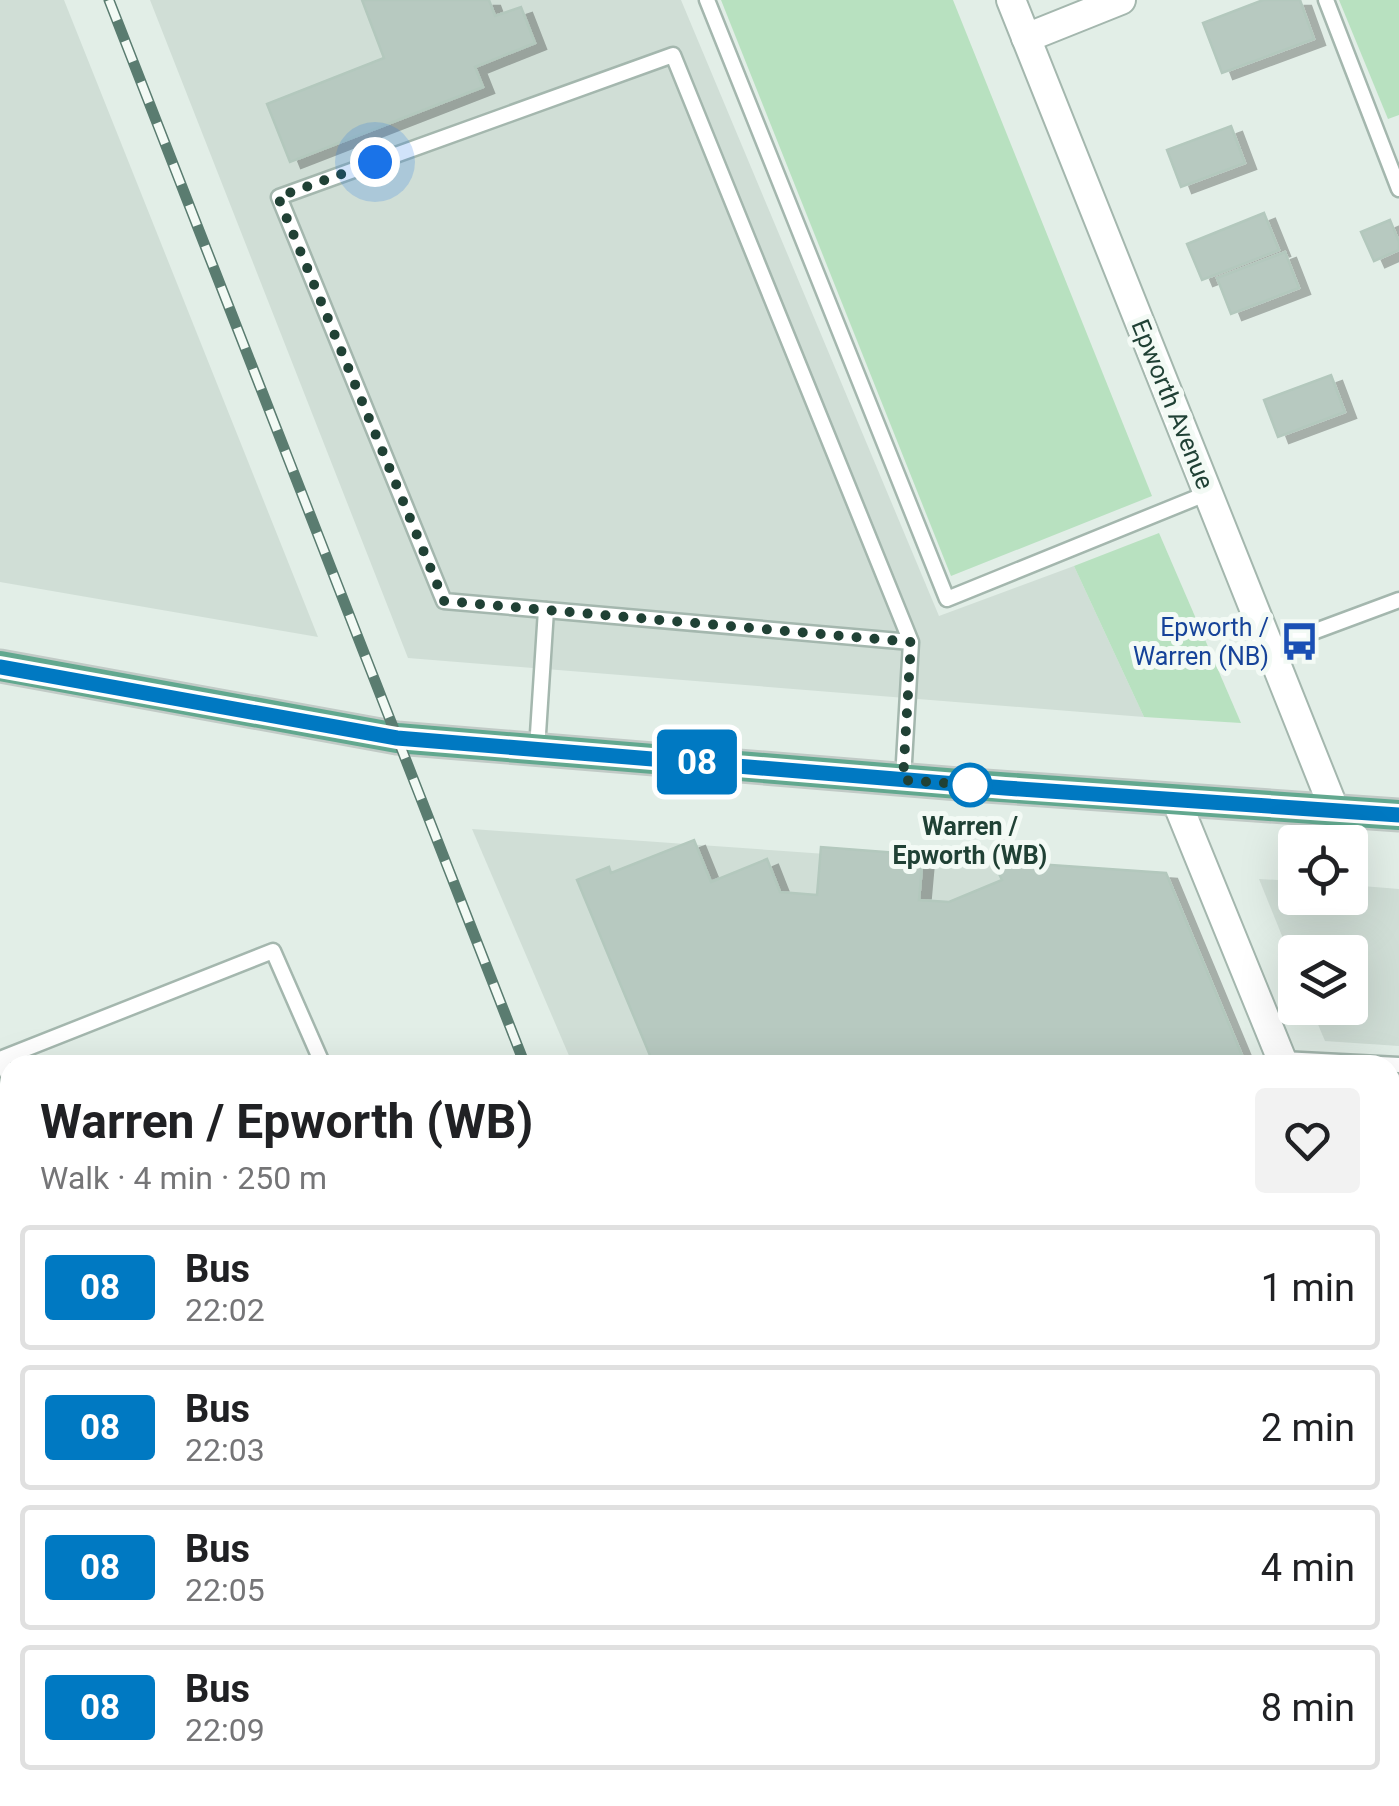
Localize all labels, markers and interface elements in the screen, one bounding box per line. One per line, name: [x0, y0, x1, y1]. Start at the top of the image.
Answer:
your location: [350, 137, 400, 187]
street label: Epworth Avenue: [1125, 315, 1220, 493]
place label: Epworth / Warren (NB): [1133, 613, 1269, 671]
bus stop icon: Epworth / Warren (NB): [1278, 620, 1320, 662]
line badge: 08: [652, 730, 742, 794]
text: 08: [677, 742, 717, 783]
marker: Warren / Epworth (WB): [949, 764, 991, 806]
place label: Warren / Epworth (WB): [893, 812, 1047, 870]
map controls: [1278, 825, 1368, 1025]
button: locate: [1278, 825, 1368, 915]
button: layers: [1278, 935, 1368, 1025]
button: heart: [1255, 1088, 1360, 1193]
text: Warren / Epworth (WB): [40, 1093, 533, 1150]
text: Walk · 4 min · 250 m: [40, 1159, 327, 1197]
text: Bus: [185, 1247, 250, 1291]
text: 1 min: [1261, 1266, 1355, 1310]
text: 08: [80, 1267, 120, 1308]
text: 22:02: [185, 1291, 265, 1329]
text: Bus: [185, 1387, 250, 1431]
text: 2 min: [1261, 1406, 1355, 1450]
text: 08: [80, 1407, 120, 1448]
text: 22:03: [185, 1431, 265, 1469]
text: Bus: [185, 1527, 250, 1571]
text: 4 min: [1261, 1546, 1355, 1590]
text: 08: [80, 1547, 120, 1588]
text: 22:05: [185, 1571, 265, 1609]
text: Bus: [185, 1667, 250, 1711]
text: 8 min: [1261, 1686, 1355, 1730]
text: 08: [80, 1687, 120, 1728]
text: 22:09: [185, 1711, 265, 1749]

